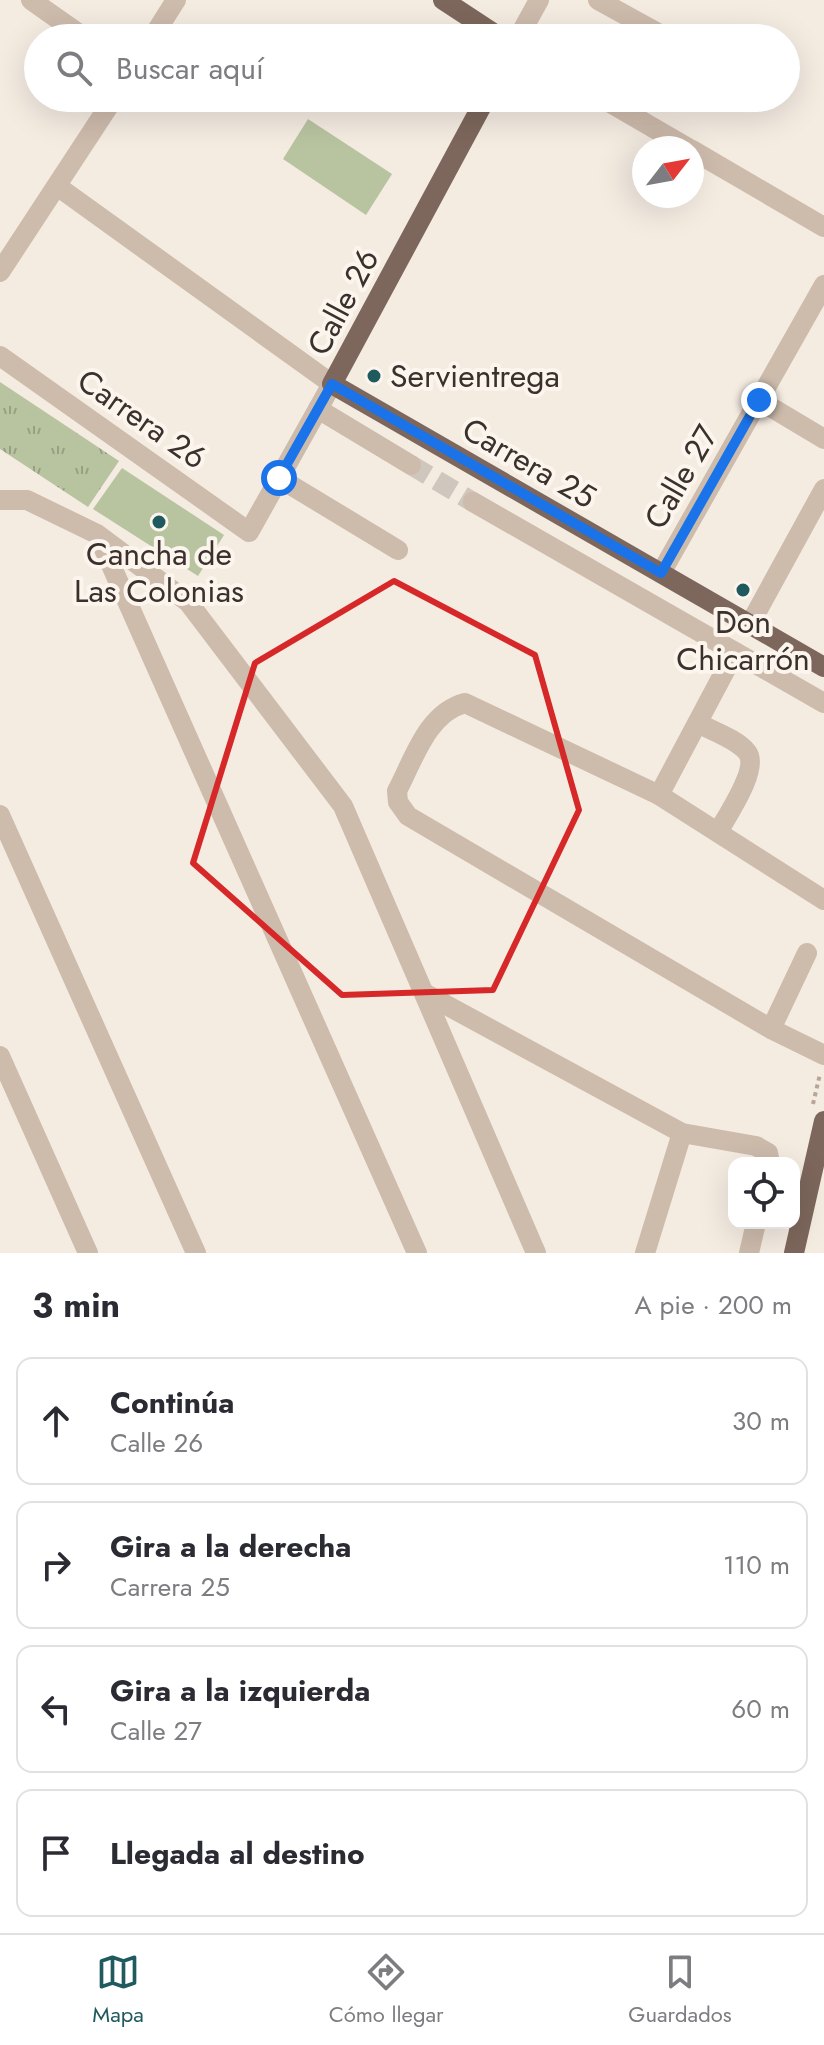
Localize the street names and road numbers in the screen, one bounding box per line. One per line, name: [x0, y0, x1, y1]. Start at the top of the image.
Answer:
street label: Calle 26: [296, 241, 390, 363]
street label: Carrera 26: [68, 358, 216, 480]
street label: Carrera 25: [454, 406, 604, 520]
street label: Calle 27: [633, 416, 729, 537]

